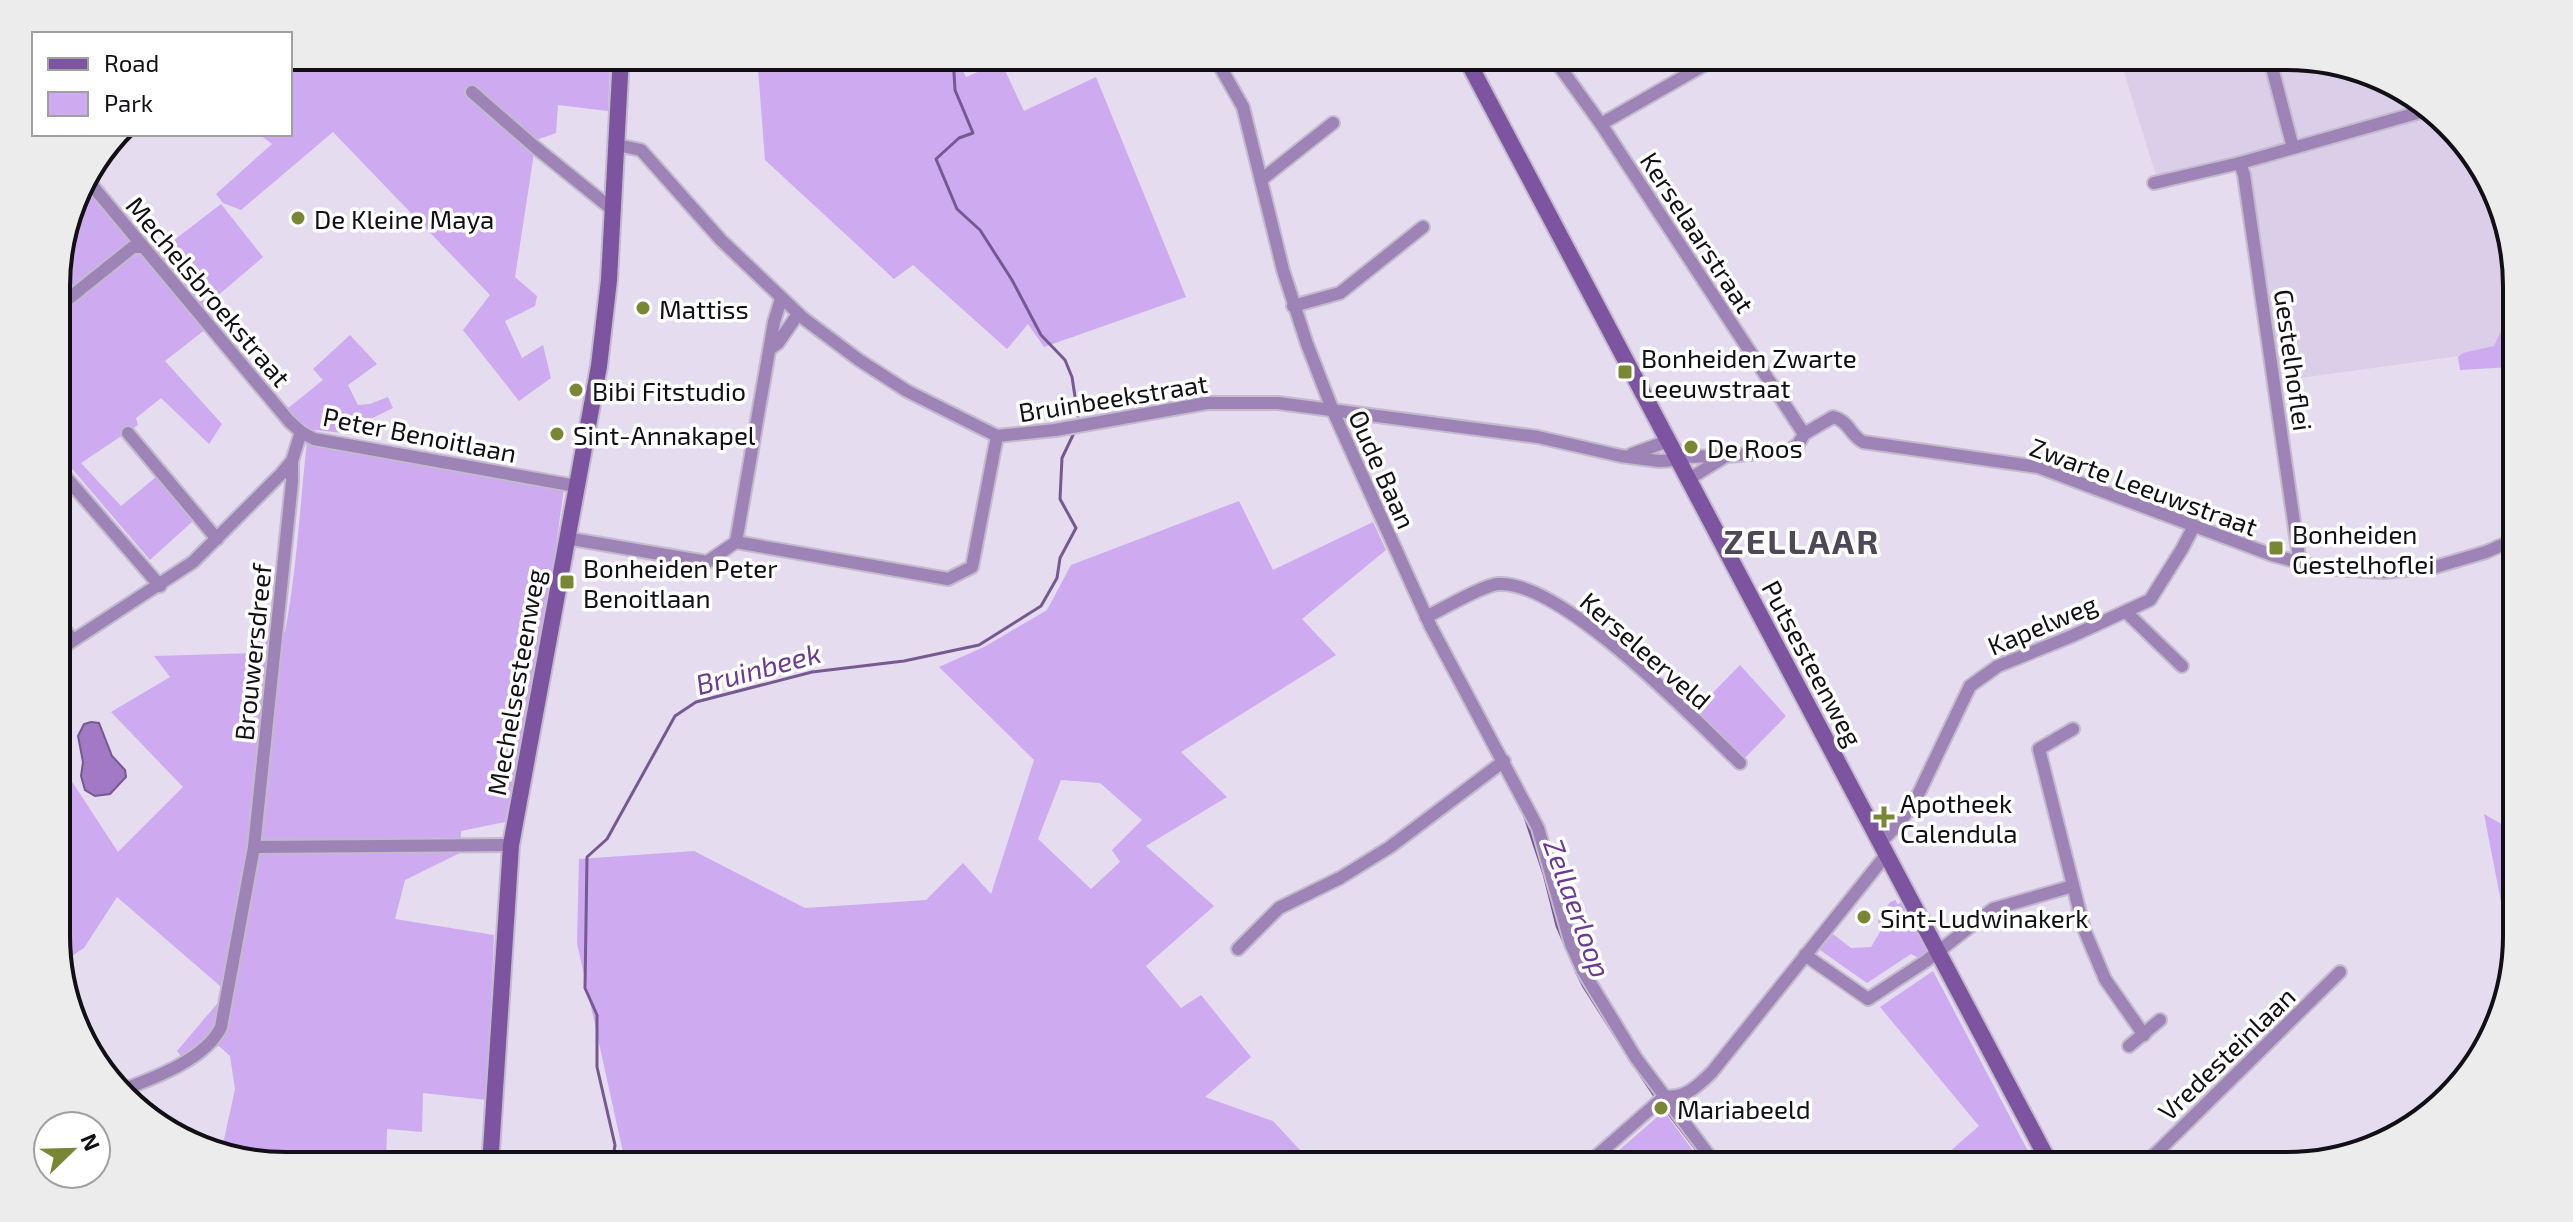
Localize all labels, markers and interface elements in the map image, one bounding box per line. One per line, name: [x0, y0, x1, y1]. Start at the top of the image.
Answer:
legend: [32, 32, 292, 136]
text: Road: [104, 48, 159, 77]
text: Park: [104, 88, 153, 117]
street label: Kerselaarstraat: [1635, 146, 1762, 318]
street label: Mechelsbroekstraat: [121, 190, 298, 392]
place label: De Kleine Maya: [314, 203, 494, 234]
marker: De Kleine Maya: [289, 209, 307, 227]
street label: Gestelhoflei: [2269, 287, 2319, 433]
place label: Mattiss: [659, 293, 749, 324]
marker: Mattiss: [634, 299, 652, 317]
place label: Bonheiden Zwarte Leeuwstraat: [1641, 342, 1857, 403]
marker: Bonheiden Zwarte Leeuwstraat: [1616, 363, 1634, 381]
street label: Bruinbeekstraat: [1016, 367, 1210, 427]
place label: Bibi Fitstudio: [592, 375, 746, 406]
marker: Bibi Fitstudio: [567, 381, 585, 399]
street label: Peter Benoitlaan: [321, 400, 519, 468]
street label: Oude Baan: [1343, 405, 1423, 533]
place label: Sint-Annakapel: [573, 419, 756, 450]
marker: Sint-Annakapel: [548, 425, 566, 443]
street label: Zwarte Leeuwstraat: [2026, 430, 2262, 542]
place label: De Roos: [1707, 432, 1803, 463]
marker: De Roos: [1682, 438, 1700, 456]
place label: Bonheiden Gestelhoflei: [2292, 518, 2435, 579]
district label: ZELLAAR: [1724, 520, 1880, 561]
marker: Bonheiden Gestelhoflei: [2267, 539, 2285, 557]
place label: Bonheiden Peter Benoitlaan: [583, 552, 778, 613]
street label: Brouwersdreef: [227, 561, 277, 742]
street label: Mechelsesteenweg: [480, 566, 550, 798]
marker: Bonheiden Peter Benoitlaan: [558, 573, 576, 591]
street label: Putsesteenweg: [1756, 575, 1870, 751]
street label: Kerseleerveld: [1574, 585, 1718, 715]
street label: Kapelweg: [1983, 587, 2101, 661]
water label: Bruinbeek: [692, 635, 824, 701]
place label: Apotheek Calendula: [1900, 787, 2018, 848]
marker: Apotheek Calendula: [1875, 808, 1893, 826]
water label: Zellaerloop: [1537, 834, 1619, 982]
place label: Sint-Ludwinakerk: [1880, 902, 2088, 933]
marker: Sint-Ludwinakerk: [1855, 908, 1873, 926]
street label: Vredesteinlaan: [2151, 980, 2301, 1126]
place label: Mariabeeld: [1677, 1093, 1811, 1124]
marker: Mariabeeld: [1652, 1099, 1670, 1117]
north arrow: [32, 1110, 112, 1190]
text: N: [76, 1129, 106, 1154]

